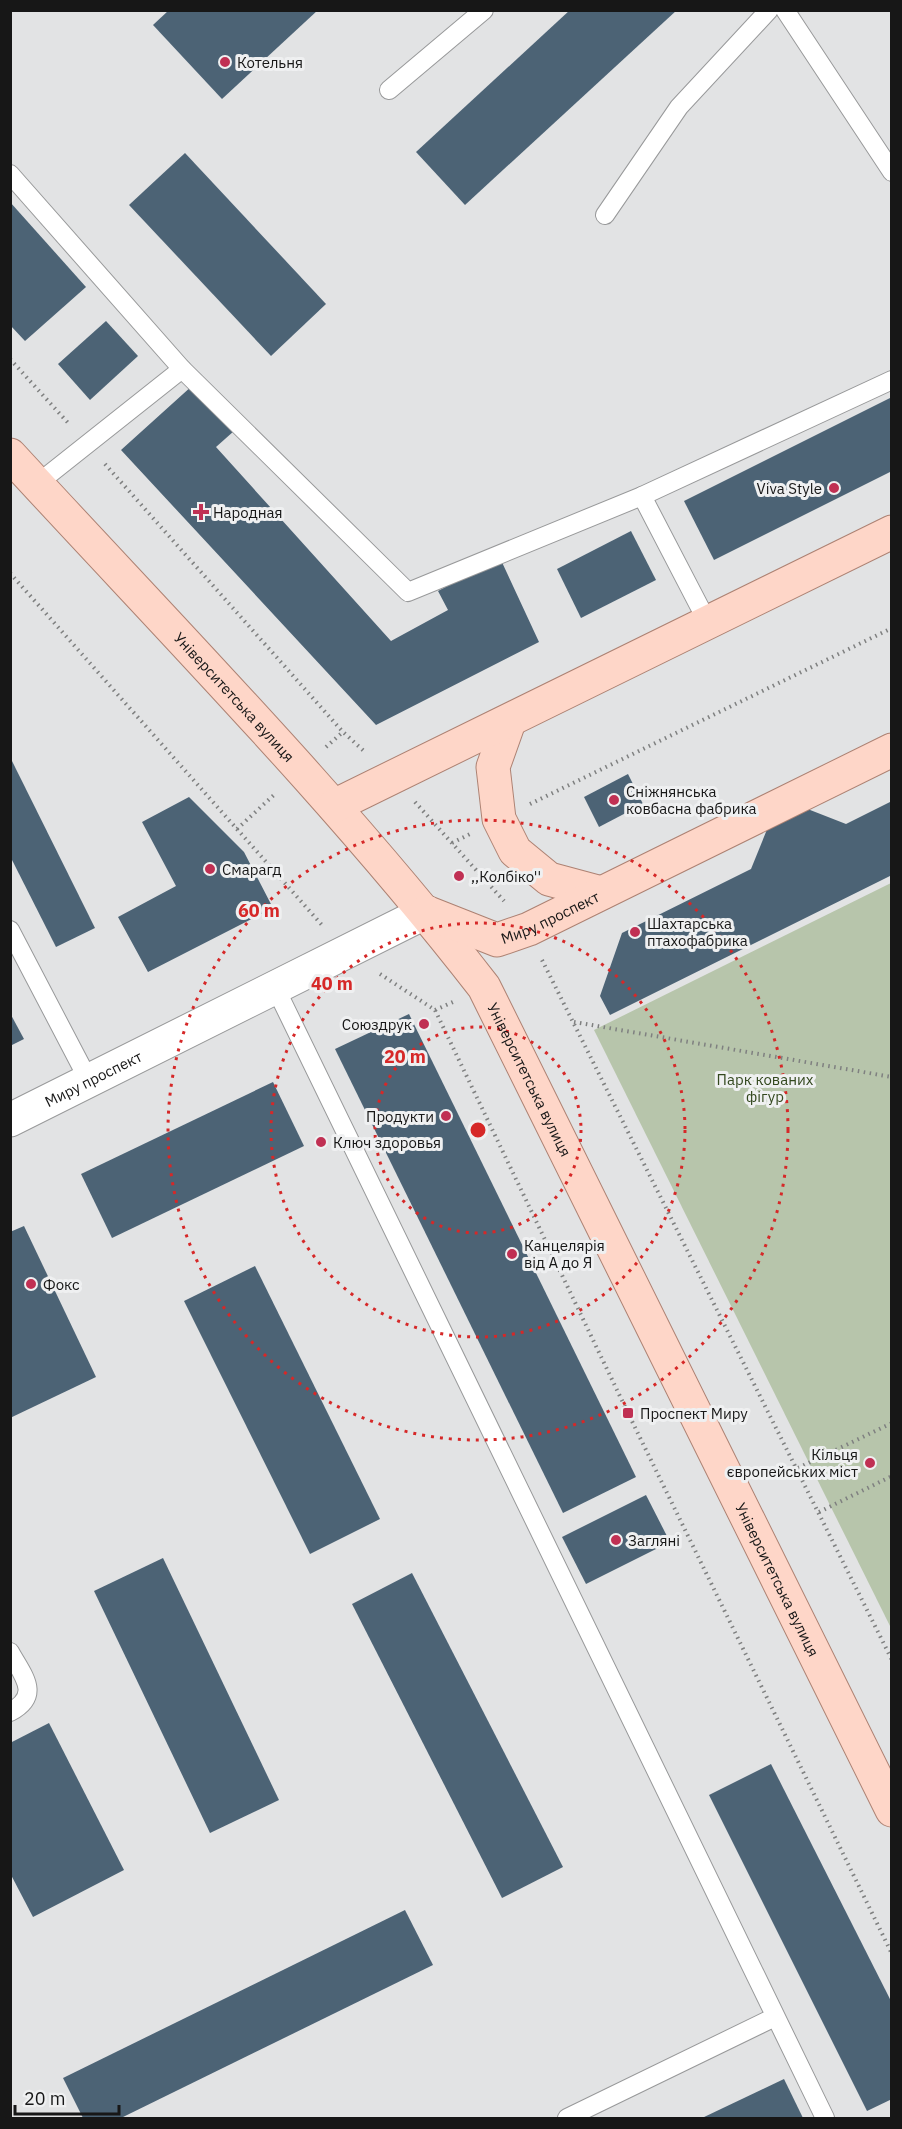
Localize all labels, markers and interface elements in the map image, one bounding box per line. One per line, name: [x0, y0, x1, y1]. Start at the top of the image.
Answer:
place label: Котельня: [237, 53, 303, 72]
marker: Котельня: [218, 55, 232, 69]
place label: Viva Style: [757, 479, 822, 498]
marker: Viva Style: [827, 481, 841, 495]
place label: Народная: [213, 503, 283, 522]
marker: Народная: [194, 505, 208, 519]
street label: Університетська вулиця: [170, 628, 299, 766]
place label: Сніжнянська ковбасна фабрика: [626, 782, 757, 818]
marker: Сніжнянська ковбасна фабрика: [607, 793, 621, 807]
place label: Смарагд: [222, 860, 282, 879]
marker: Смарагд: [203, 862, 217, 876]
place label: ,,Колбіко'': [471, 867, 541, 886]
marker: ,,Колбіко'': [452, 869, 466, 883]
street label: Миру проспект: [498, 886, 602, 947]
text: 60 m: [238, 899, 280, 922]
place label: Шахтарська птахофабрика: [647, 914, 748, 950]
marker: Шахтарська птахофабрика: [628, 925, 642, 939]
text: 40 m: [311, 972, 353, 995]
street label: Університетська вулиця: [484, 999, 576, 1160]
place label: Союздрук: [342, 1015, 412, 1034]
marker: Союздрук: [417, 1017, 431, 1031]
text: 20 m: [384, 1045, 426, 1068]
street label: Миру проспект: [41, 1046, 145, 1111]
park label: Парк кованих фігур: [717, 1070, 814, 1106]
place label: Продукти: [366, 1107, 434, 1126]
marker: Продукти: [439, 1109, 453, 1123]
centre of rings: [468, 1120, 488, 1140]
place label: Ключ здоровья: [333, 1133, 441, 1152]
marker: Ключ здоровья: [314, 1135, 328, 1149]
place label: Канцелярія від А до Я: [524, 1236, 605, 1272]
marker: Канцелярія від А до Я: [505, 1247, 519, 1261]
place label: Фокс: [43, 1275, 80, 1294]
marker: Фокс: [24, 1277, 38, 1291]
place label: Проспект Миру: [640, 1404, 748, 1423]
marker: Проспект Миру: [621, 1406, 635, 1420]
place label: Кільця європейських міст: [727, 1445, 858, 1481]
marker: Кільця європейських міст: [863, 1456, 877, 1470]
street label: Університетська вулиця: [732, 1499, 824, 1660]
place label: Загляні: [628, 1531, 680, 1550]
marker: Загляні: [609, 1533, 623, 1547]
scale bar: [15, 2078, 118, 2116]
text: 20 m: [24, 2087, 66, 2110]

